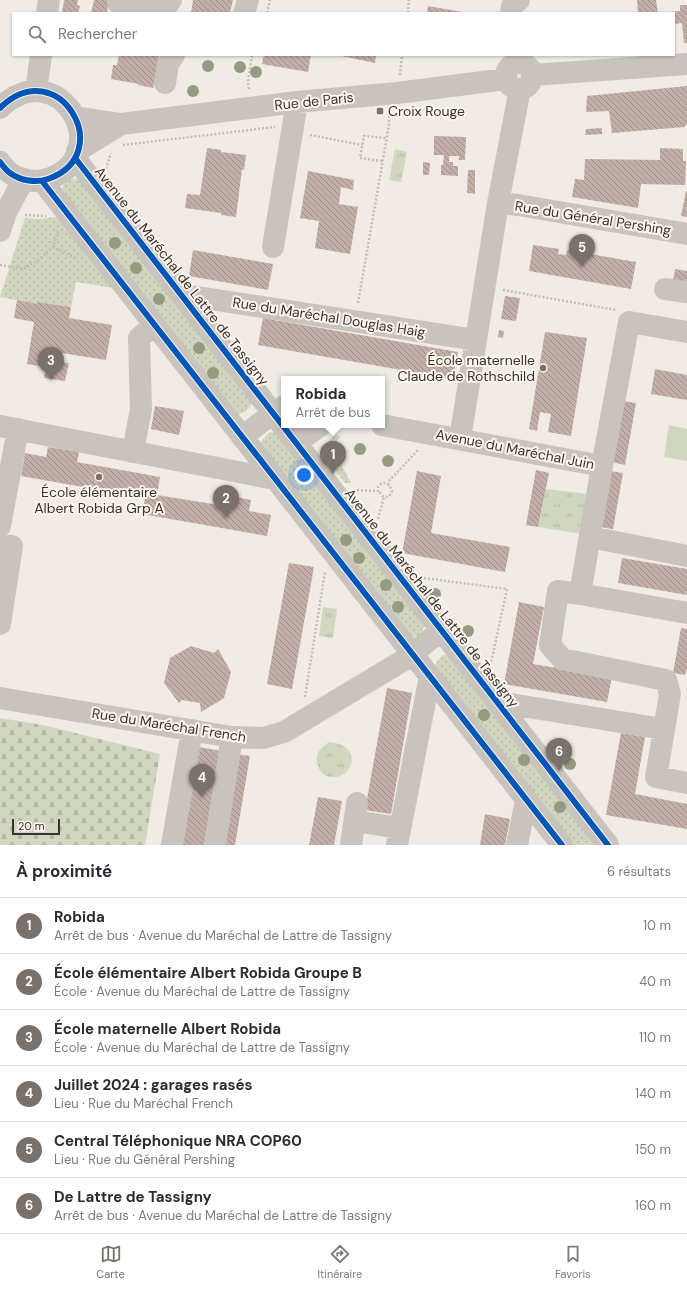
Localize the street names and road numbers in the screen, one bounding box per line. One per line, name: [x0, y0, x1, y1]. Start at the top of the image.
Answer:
street label: Rue de Paris: [274, 88, 354, 114]
street label: Avenue du Maréchal de Lattre de Tassigny: [91, 163, 273, 389]
street label: Rue du Général Pershing: [514, 197, 673, 239]
street label: Rue du Maréchal Douglas Haig: [231, 293, 427, 341]
street label: Avenue du Maréchal Juin: [434, 425, 596, 473]
street label: Avenue du Maréchal de Lattre de Tassigny: [341, 485, 523, 711]
street label: Rue du Maréchal French: [91, 704, 247, 746]

